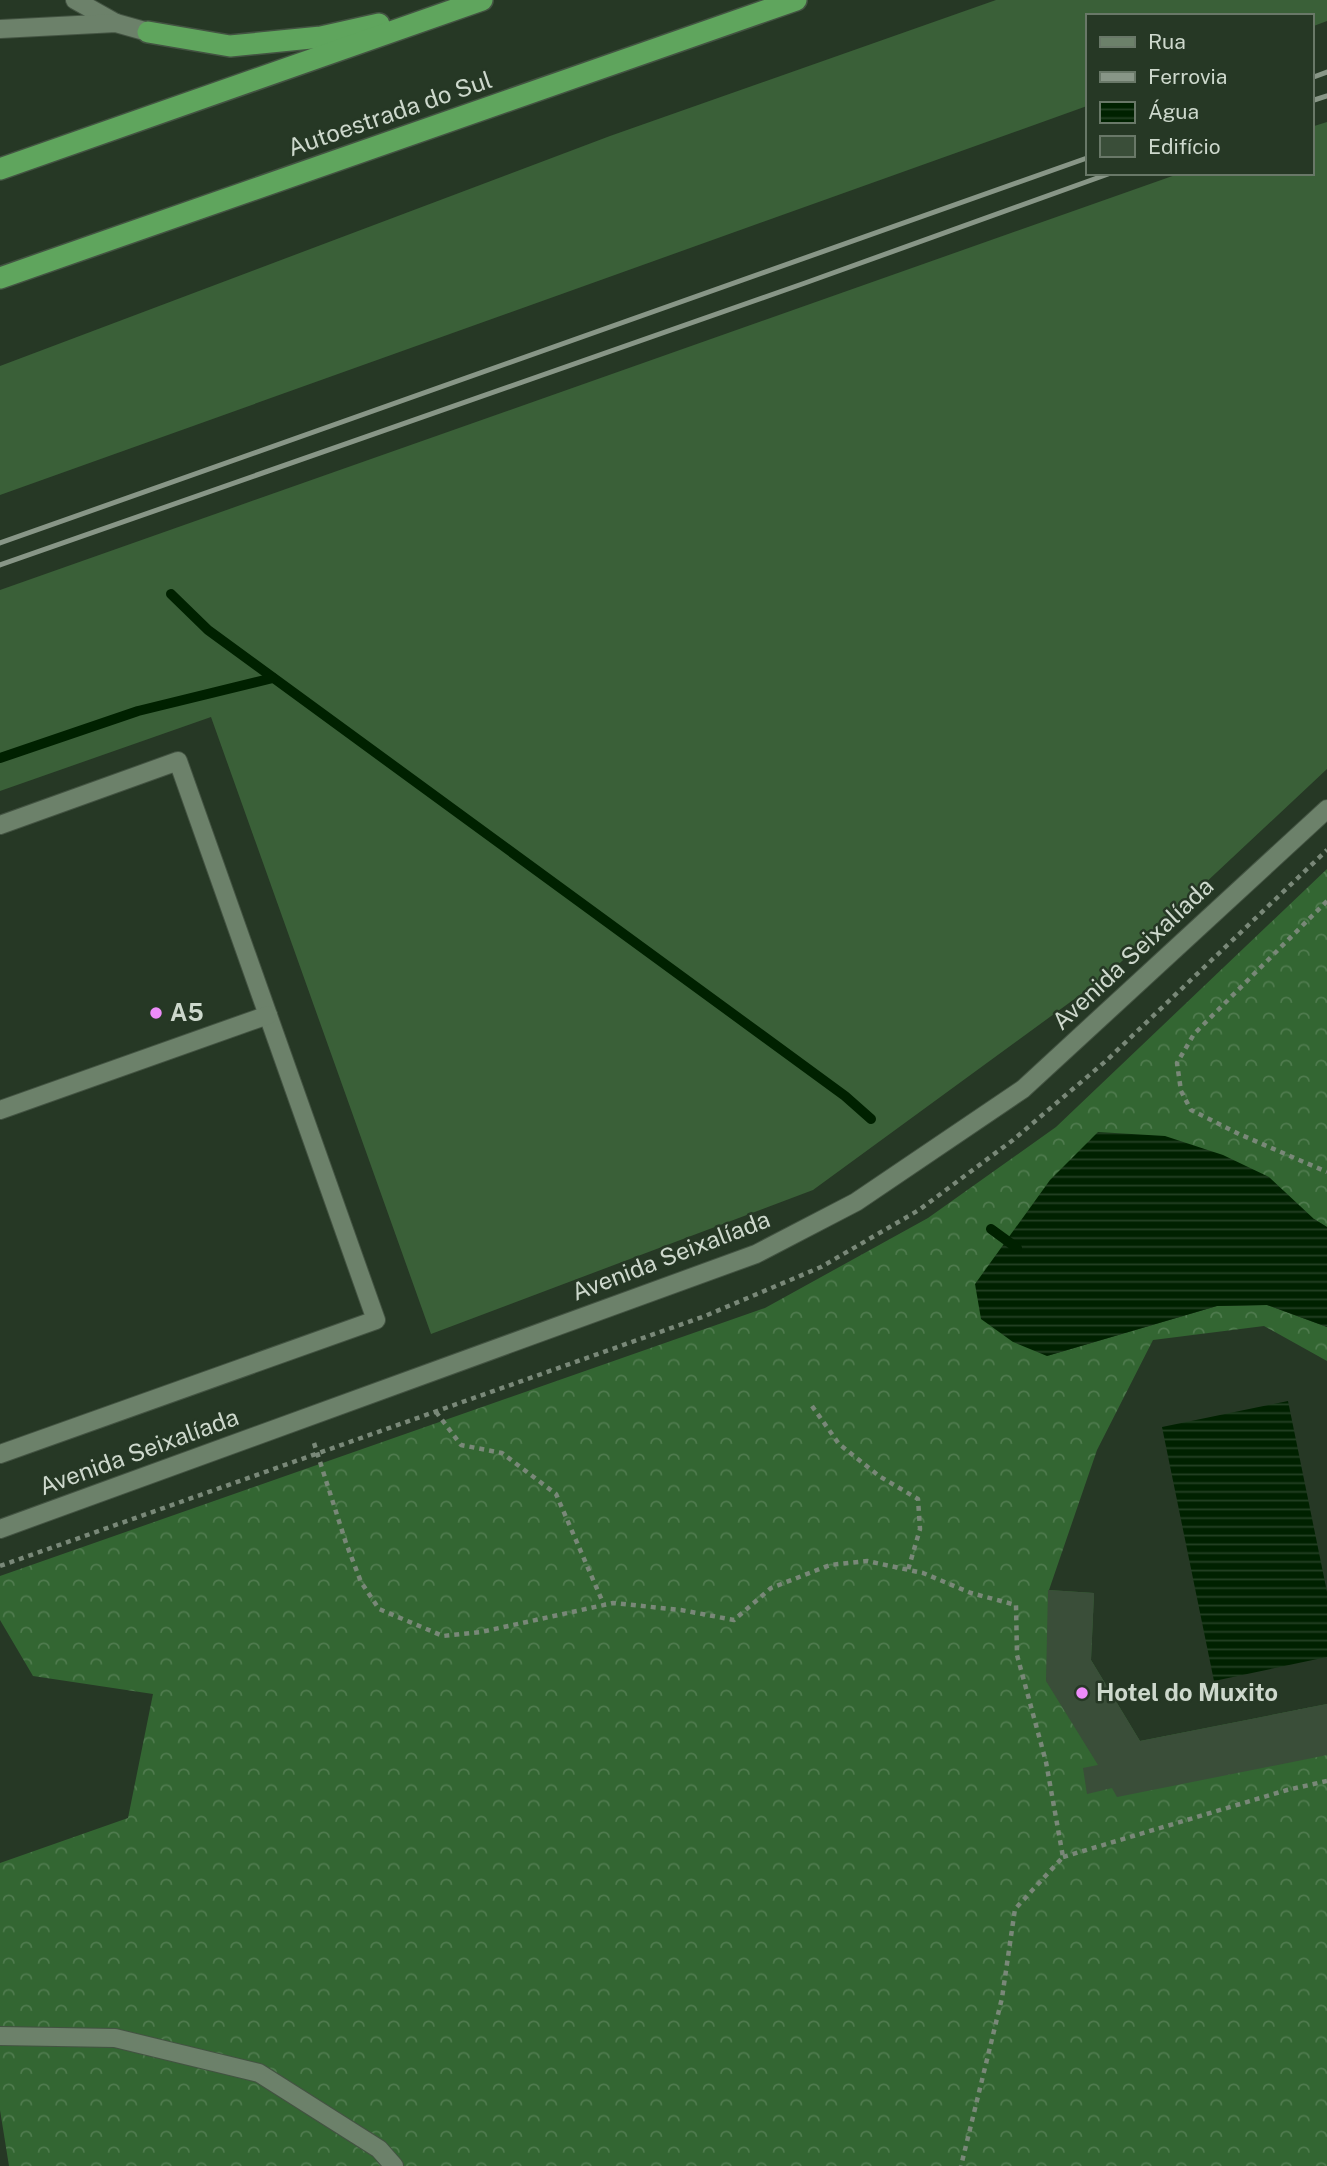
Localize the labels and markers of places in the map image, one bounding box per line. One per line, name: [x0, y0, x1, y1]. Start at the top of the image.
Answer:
place label: A5: [170, 998, 204, 1026]
marker: A5: [148, 1005, 164, 1021]
place label: Hotel do Muxito: [1096, 1678, 1278, 1706]
marker: Hotel do Muxito: [1074, 1685, 1090, 1701]

